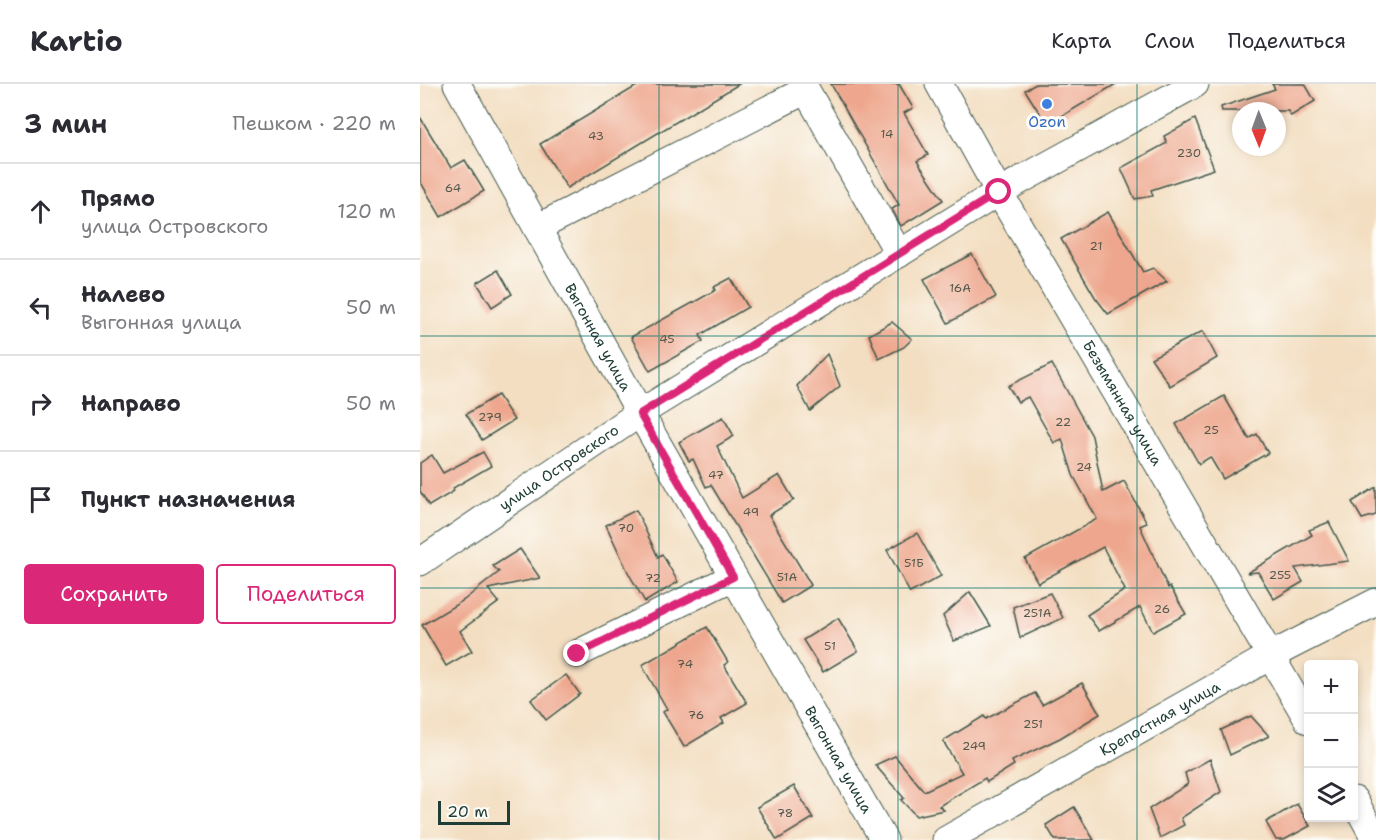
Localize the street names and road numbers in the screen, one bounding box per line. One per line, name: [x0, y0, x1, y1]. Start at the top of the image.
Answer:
street label: Выгонная улица: [560, 280, 636, 396]
street label: Безымянная улица: [1078, 337, 1167, 470]
street label: улица Островского: [495, 420, 623, 516]
street label: Крепостная улица: [1096, 676, 1224, 761]
street label: Выгонная улица: [800, 703, 877, 818]

